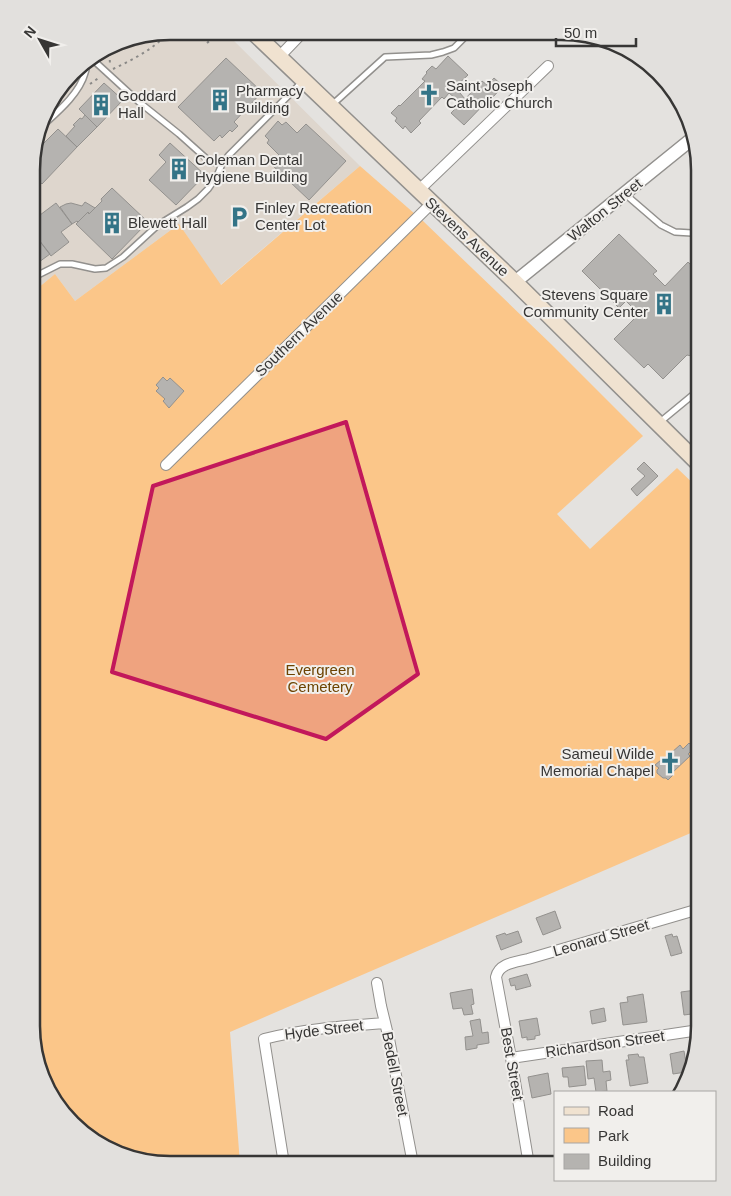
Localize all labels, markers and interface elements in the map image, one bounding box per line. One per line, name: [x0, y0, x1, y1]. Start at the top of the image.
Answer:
north arrow: [15, 15, 65, 65]
scale bar: [556, 15, 636, 47]
text: N: [20, 23, 39, 41]
text: 50 m: [564, 24, 597, 41]
place label: Saint Joseph Catholic Church: [446, 77, 553, 111]
place label: Pharmacy Building: [236, 82, 304, 116]
church icon: Saint Joseph Catholic Church: [416, 82, 442, 108]
place label: Goddard Hall: [118, 87, 176, 121]
building icon: Pharmacy Building: [207, 87, 233, 113]
building icon: Goddard Hall: [88, 92, 114, 118]
place label: Coleman Dental Hygiene Building: [195, 151, 308, 185]
building icon: Coleman Dental Hygiene Building: [166, 156, 192, 182]
street label: Walton Street: [564, 174, 646, 245]
street label: Stevens Avenue: [422, 194, 513, 280]
place label: Finley Recreation Center Lot: [255, 199, 372, 233]
parking icon: Finley Recreation Center Lot: [226, 204, 252, 230]
building icon: Blewett Hall: [99, 210, 125, 236]
place label: Blewett Hall: [128, 214, 207, 231]
place label: Stevens Square Community Center: [523, 286, 648, 320]
street label: Southern Avenue: [251, 288, 346, 380]
building icon: Stevens Square Community Center: [651, 291, 677, 317]
park label: Evergreen Cemetery: [285, 661, 355, 695]
place label: Sameul Wilde Memorial Chapel: [541, 745, 654, 779]
church icon: Sameul Wilde Memorial Chapel: [657, 750, 683, 776]
street label: Leonard Street: [551, 915, 652, 959]
street label: Hyde Street: [284, 1016, 365, 1043]
street label: Best Street: [498, 1026, 527, 1103]
street label: Richardson Street: [544, 1027, 666, 1060]
street label: Bedell Street: [379, 1030, 412, 1118]
legend: [554, 1091, 716, 1181]
text: Road: [598, 1102, 634, 1119]
text: Park: [598, 1127, 629, 1144]
text: Building: [598, 1152, 651, 1169]

